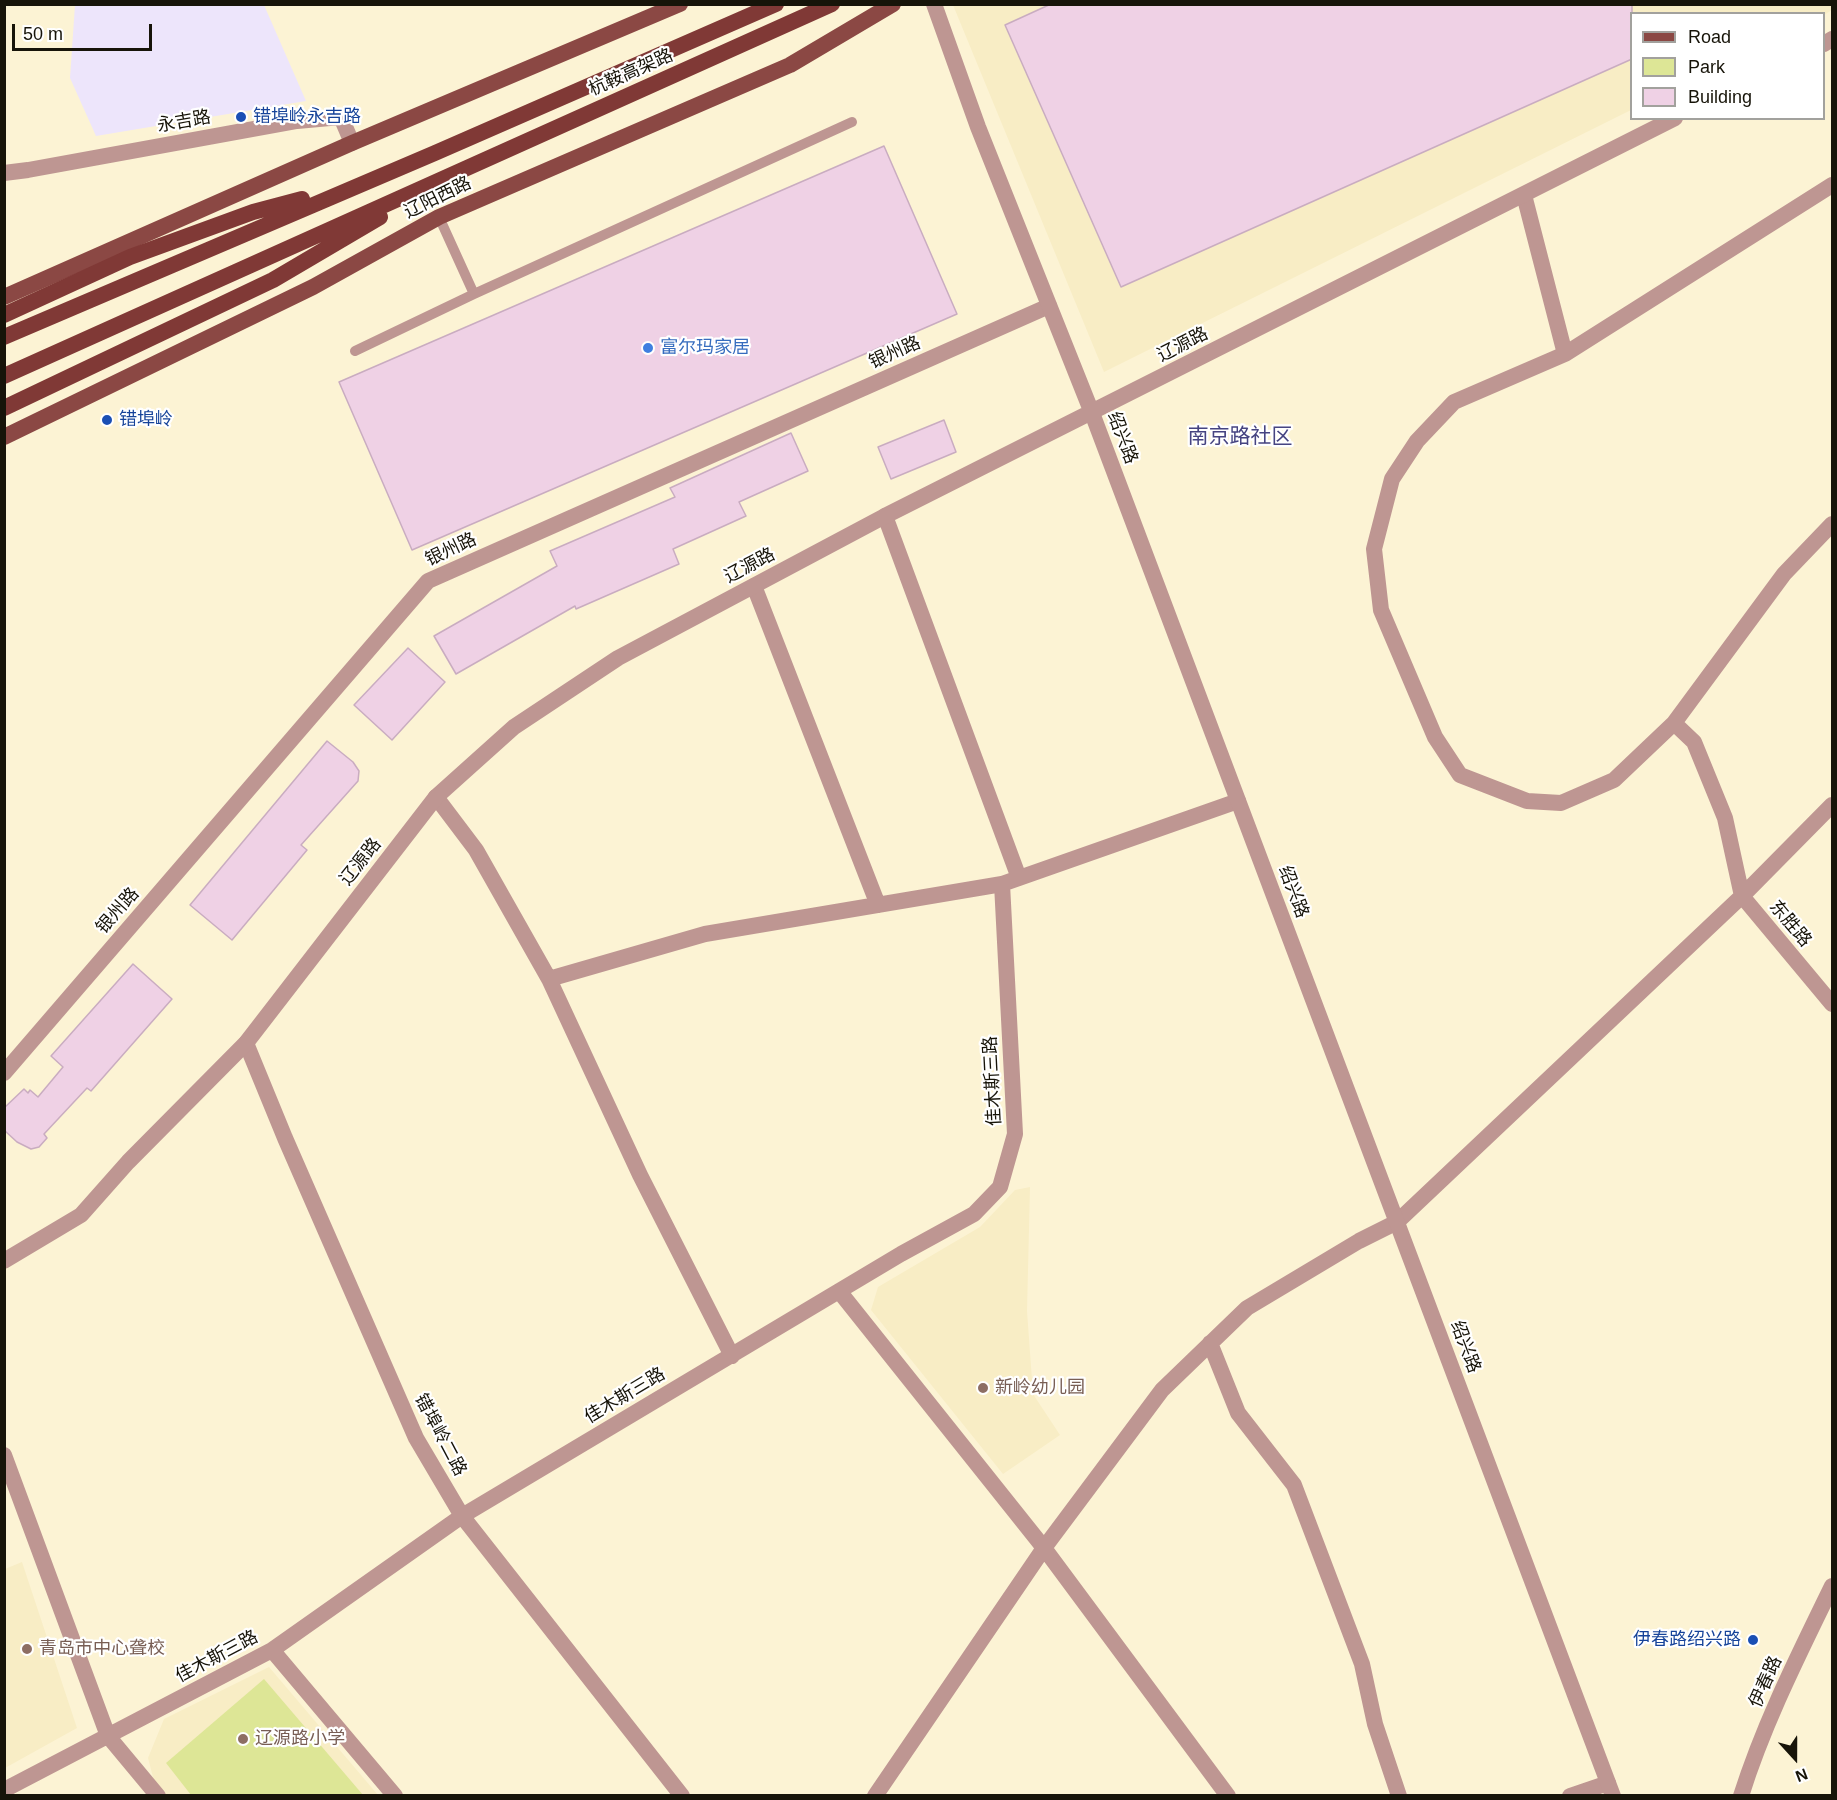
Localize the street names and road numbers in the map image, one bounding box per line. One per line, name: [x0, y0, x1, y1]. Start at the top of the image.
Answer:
street label: 杭鞍高架路: [585, 45, 677, 101]
street label: 永吉路: [156, 107, 212, 137]
street label: 辽阳西路: [401, 173, 475, 223]
street label: 辽源路: [1154, 323, 1212, 367]
street label: 银州路: [866, 332, 924, 374]
street label: 绍兴路: [1102, 409, 1142, 467]
street label: 银州路: [422, 529, 480, 571]
street label: 辽源路: [721, 544, 779, 588]
street label: 辽源路: [336, 834, 386, 890]
street label: 绍兴路: [1273, 863, 1313, 921]
street label: 银州路: [92, 884, 144, 938]
street label: 东胜路: [1764, 896, 1816, 952]
street label: 佳木斯三路: [980, 1035, 1006, 1127]
street label: 绍兴路: [1445, 1318, 1485, 1376]
street label: 佳木斯三路: [581, 1364, 669, 1428]
street label: 错埠岭二路: [409, 1390, 471, 1480]
street label: 佳木斯三路: [172, 1626, 262, 1688]
street label: 伊春路: [1745, 1653, 1787, 1711]

